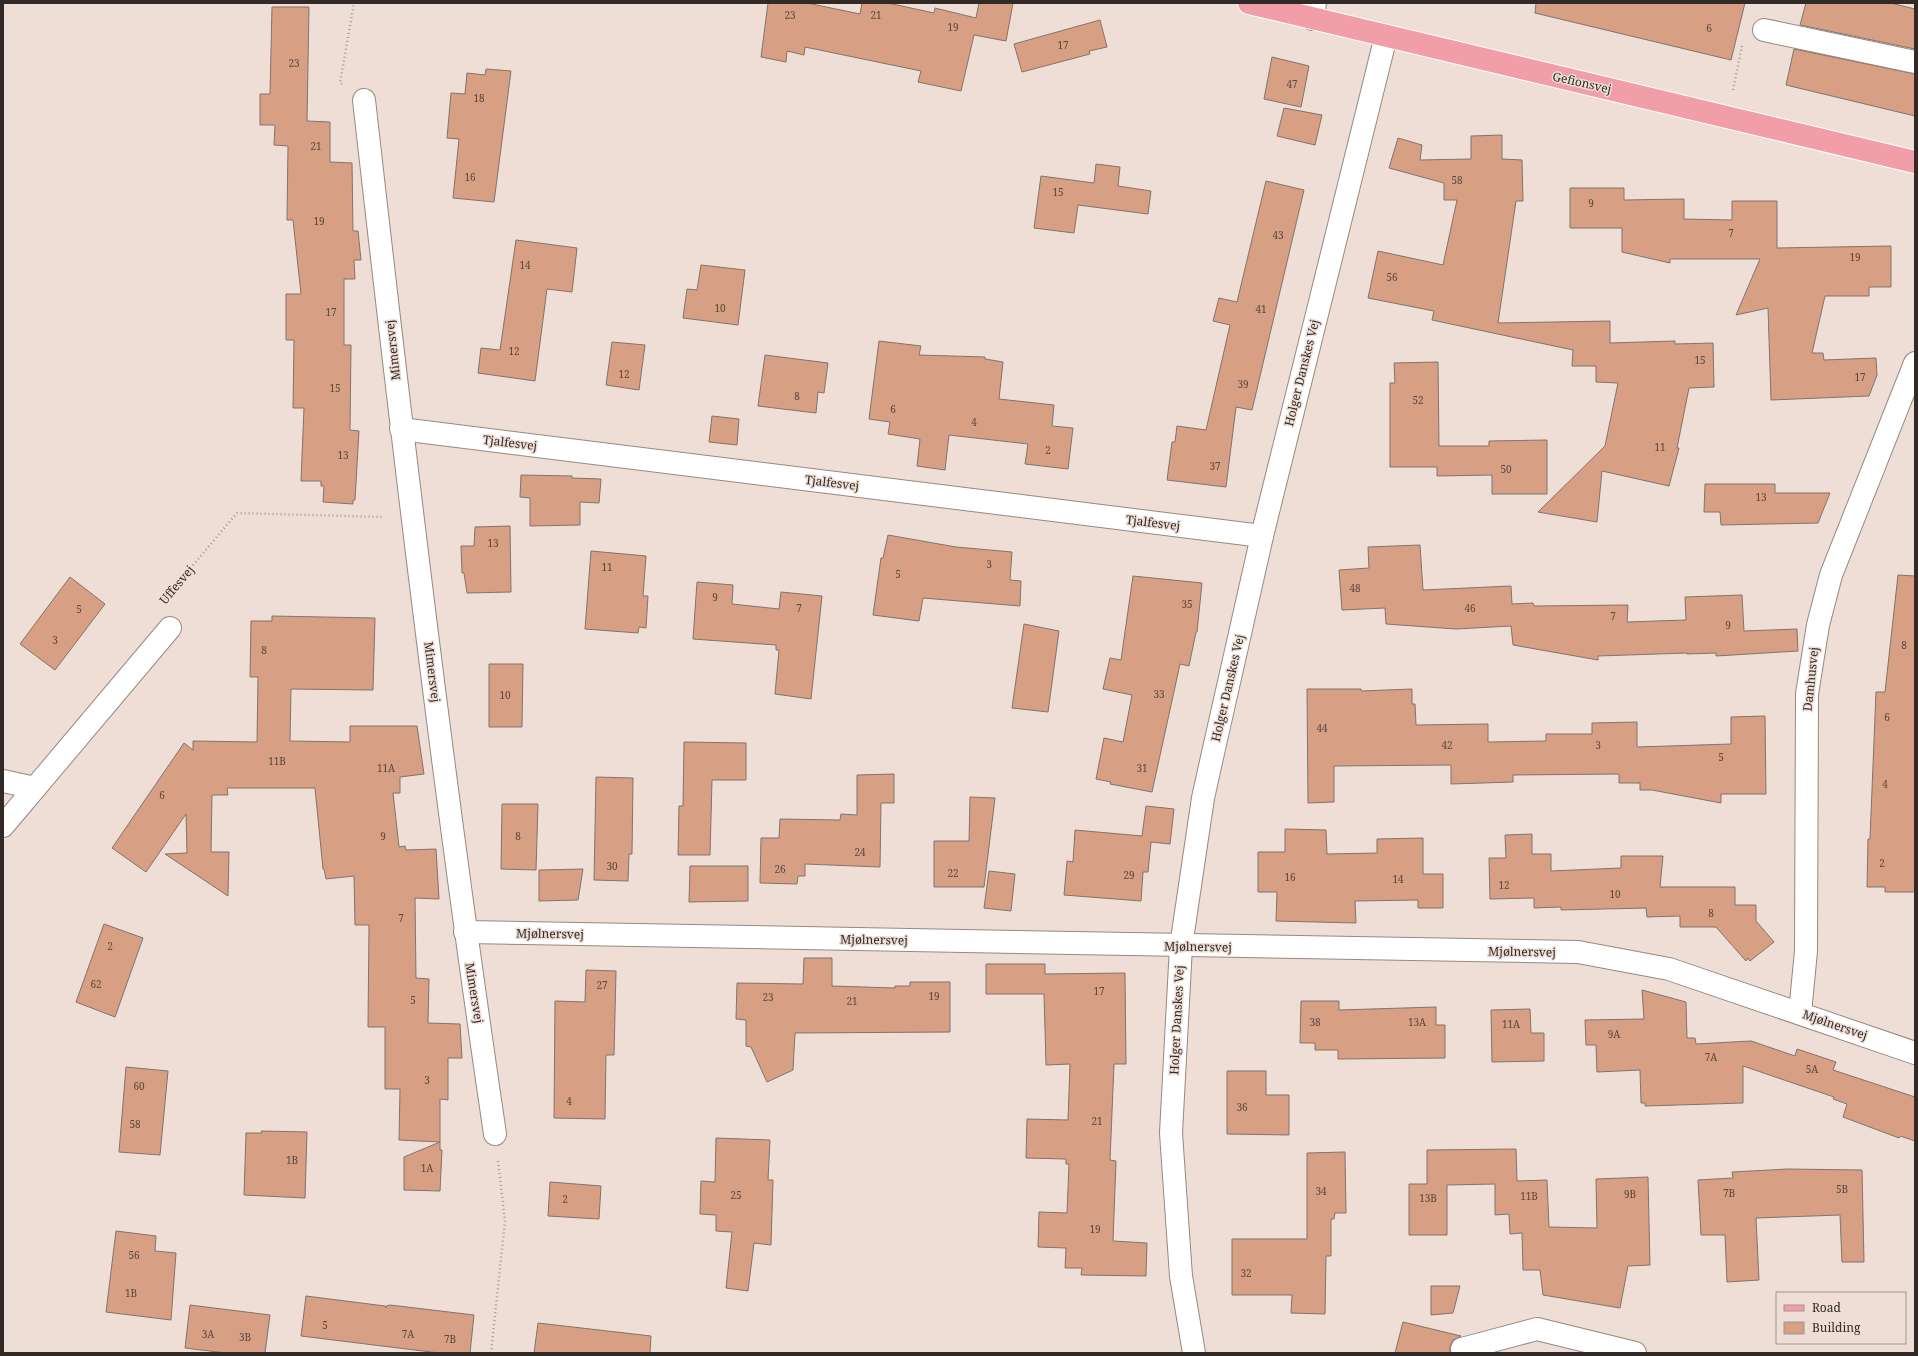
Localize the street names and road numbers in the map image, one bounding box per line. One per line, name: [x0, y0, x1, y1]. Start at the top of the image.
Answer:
street label: Gefionsvej: [1551, 67, 1613, 98]
street label: Holger Danskes Vej: [1280, 318, 1323, 428]
street label: Mimersvej: [381, 319, 404, 381]
street label: Tjalfesvej: [482, 431, 538, 454]
street label: Tjalfesvej: [804, 471, 860, 494]
street label: Tjalfesvej: [1125, 511, 1181, 534]
street label: Uffesvej: [155, 562, 198, 608]
street label: Holger Danskes Vej: [1207, 633, 1248, 743]
street label: Mimersvej: [420, 641, 445, 703]
street label: Damhusvej: [1799, 646, 1822, 712]
street label: Mjølnersvej: [516, 924, 584, 943]
street label: Mjølnersvej: [840, 930, 908, 949]
street label: Mjølnersvej: [1164, 937, 1232, 956]
street label: Mjølnersvej: [1488, 942, 1556, 961]
street label: Mimersvej: [461, 962, 488, 1024]
street label: Holger Danskes Vej: [1165, 965, 1188, 1075]
street label: Mjølnersvej: [1800, 1005, 1870, 1044]

